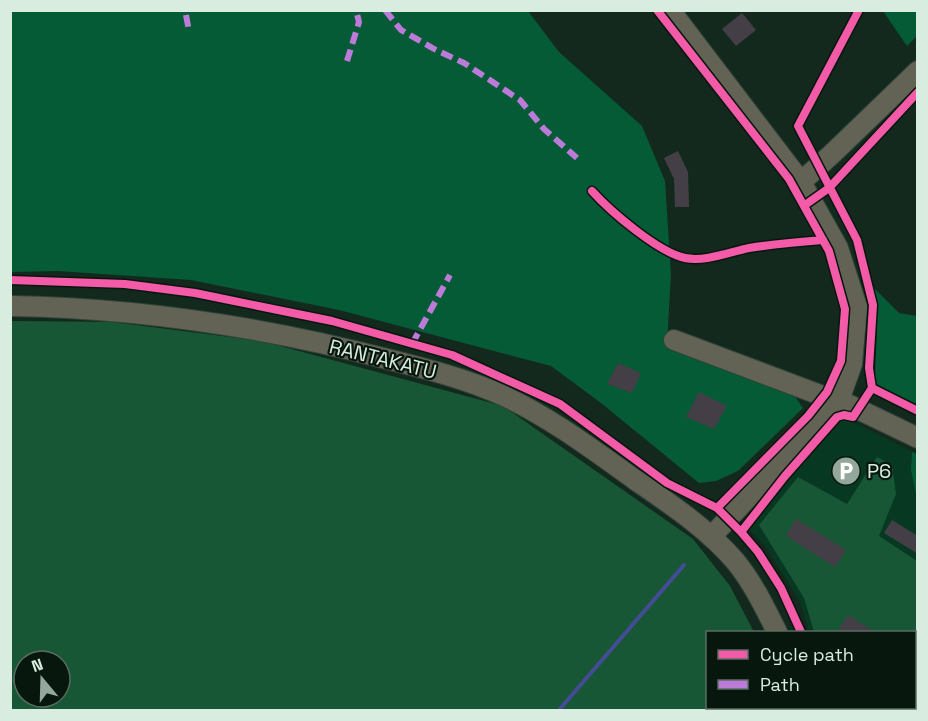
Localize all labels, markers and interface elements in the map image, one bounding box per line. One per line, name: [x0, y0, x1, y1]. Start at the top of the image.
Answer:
street label: RANTAKATU: [327, 333, 439, 385]
parking icon: P6: [830, 455, 862, 487]
place label: P6: [867, 458, 891, 484]
legend: [706, 631, 916, 709]
text: Cycle path: [760, 643, 854, 666]
north arrow: [12, 649, 72, 709]
text: N: [29, 654, 46, 677]
text: Path: [760, 673, 800, 696]

